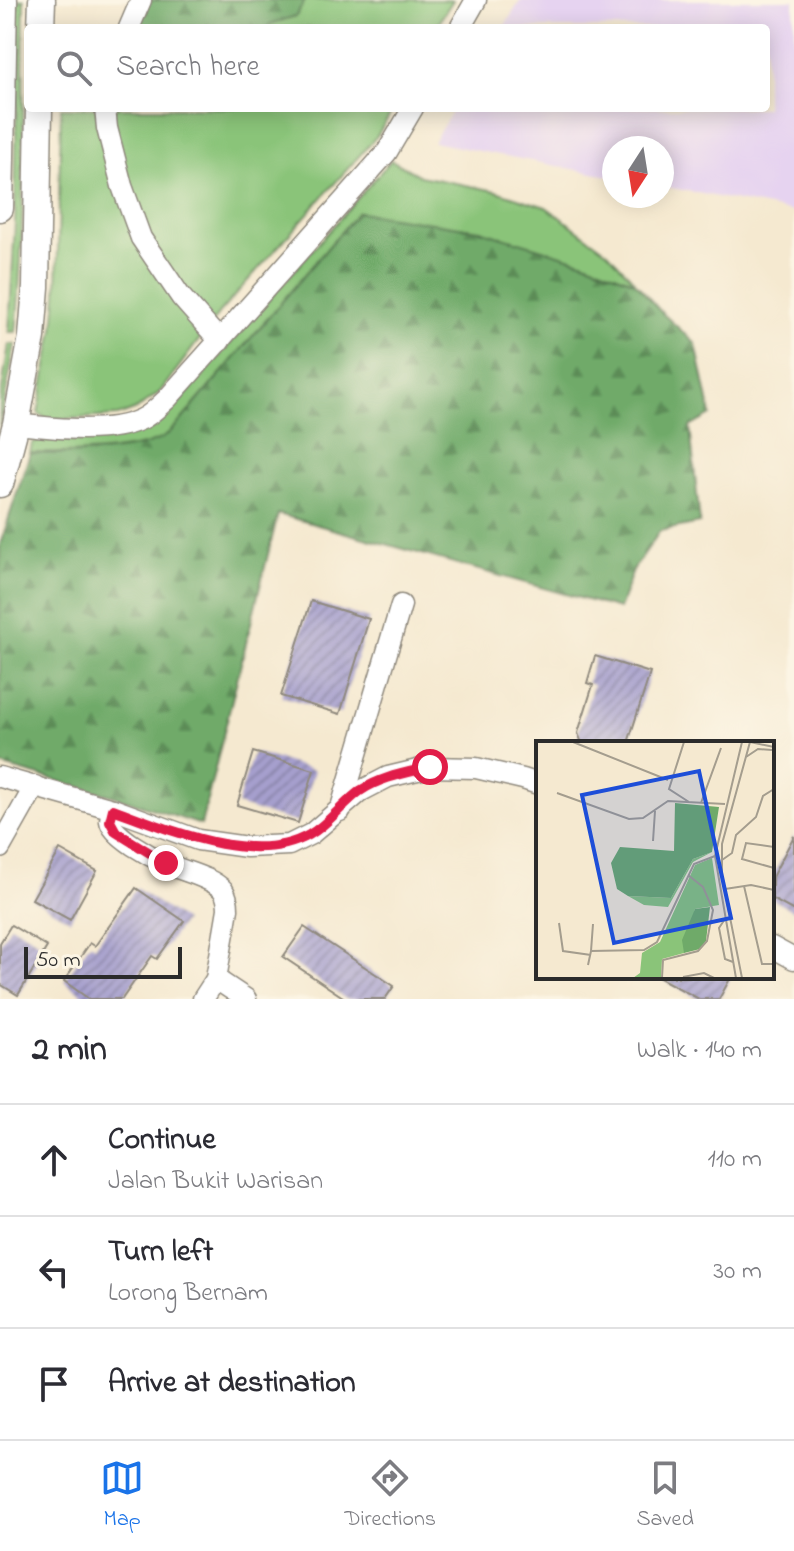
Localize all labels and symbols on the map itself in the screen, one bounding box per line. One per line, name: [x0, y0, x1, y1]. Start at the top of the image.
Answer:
north arrow: [602, 136, 674, 208]
inset map: [536, 741, 774, 979]
route start: [412, 749, 448, 785]
route end: [148, 845, 184, 881]
scale bar: [24, 943, 182, 979]

